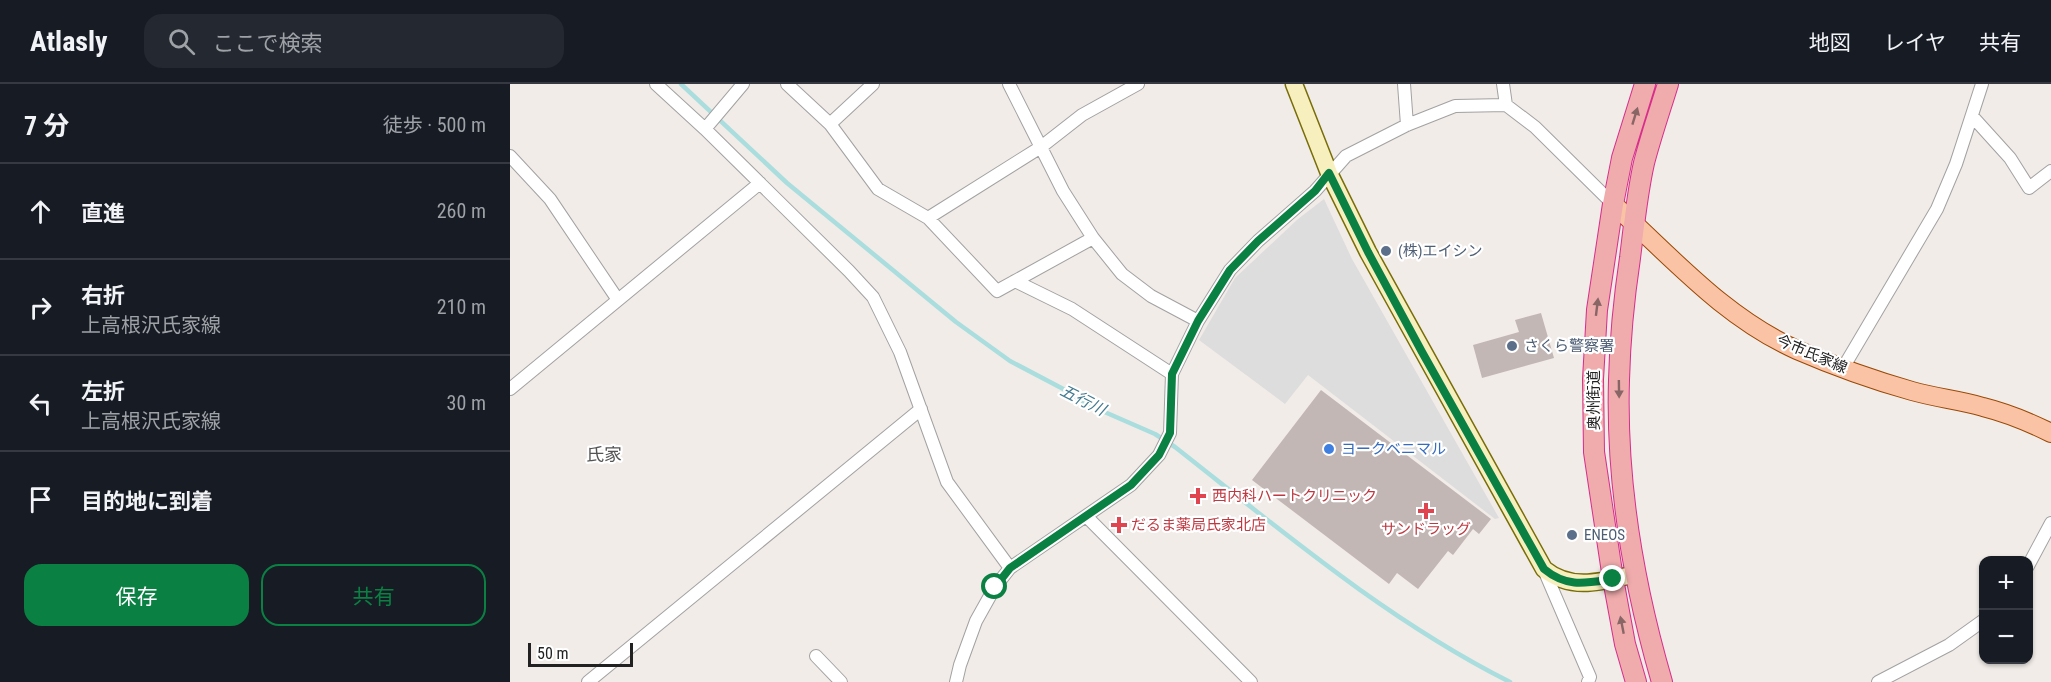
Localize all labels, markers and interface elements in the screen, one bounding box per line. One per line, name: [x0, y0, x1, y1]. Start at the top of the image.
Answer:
search box: [144, 14, 564, 68]
text: Atlasly: [30, 25, 108, 58]
icon: search: [165, 25, 198, 58]
text: ここで検索: [213, 31, 323, 56]
text: 地図: [1809, 31, 1851, 55]
text: レイヤ: [1884, 31, 1946, 55]
text: 共有: [1979, 31, 2021, 55]
one-way arrow: [1631, 107, 1641, 125]
text: 7 分: [24, 111, 69, 141]
text: 徒歩 · 500 m: [383, 113, 486, 137]
icon: ahead: [24, 195, 57, 228]
text: 260 m: [437, 199, 486, 223]
text: 直進: [81, 201, 125, 226]
place label: (株)エイシン: [1398, 242, 1483, 260]
marker: (株)エイシン: [1379, 244, 1393, 258]
text: 右折: [81, 283, 125, 308]
icon: right: [24, 291, 57, 324]
text: 210 m: [437, 295, 486, 319]
one-way arrow: [1593, 297, 1602, 316]
text: 上高根沢氏家線: [81, 313, 221, 337]
street label: 今市氏家線: [1774, 331, 1850, 377]
place label: さくら警察署: [1524, 337, 1614, 355]
marker: さくら警察署: [1505, 339, 1519, 353]
street label: 奥州街道: [1585, 370, 1603, 430]
text: 左折: [81, 379, 125, 404]
one-way arrow: [1614, 380, 1624, 399]
water label: 五行川: [1057, 381, 1110, 420]
icon: left: [24, 387, 57, 420]
text: 30 m: [447, 391, 486, 415]
text: 上高根沢氏家線: [81, 409, 221, 433]
place label: ヨークベニマル: [1341, 440, 1446, 458]
marker: ヨークベニマル: [1322, 442, 1336, 456]
district label: 氏家: [586, 444, 622, 465]
icon: arrive: [24, 483, 57, 516]
marker: 西内科ハートクリニック: [1189, 487, 1207, 505]
place label: 西内科ハートクリニック: [1212, 487, 1377, 505]
text: 目的地に到着: [81, 489, 213, 514]
marker: サンドラッグ: [1419, 504, 1433, 518]
place label: だるま薬局氏家北店: [1131, 516, 1266, 534]
marker: だるま薬局氏家北店: [1112, 518, 1126, 532]
place label: サンドラッグ: [1381, 520, 1471, 538]
place label: ENEOS: [1584, 526, 1625, 544]
marker: ENEOS: [1565, 528, 1579, 542]
map controls: [1979, 556, 2033, 664]
button: +: [1979, 556, 2033, 610]
button: 保存: [24, 564, 249, 626]
button: 共有: [261, 564, 486, 626]
route end: [1599, 565, 1625, 591]
route start: [981, 573, 1007, 599]
button: −: [1979, 610, 2033, 664]
one-way arrow: [1617, 616, 1626, 635]
scale bar: [528, 640, 633, 668]
text: 50 m: [537, 644, 569, 663]

